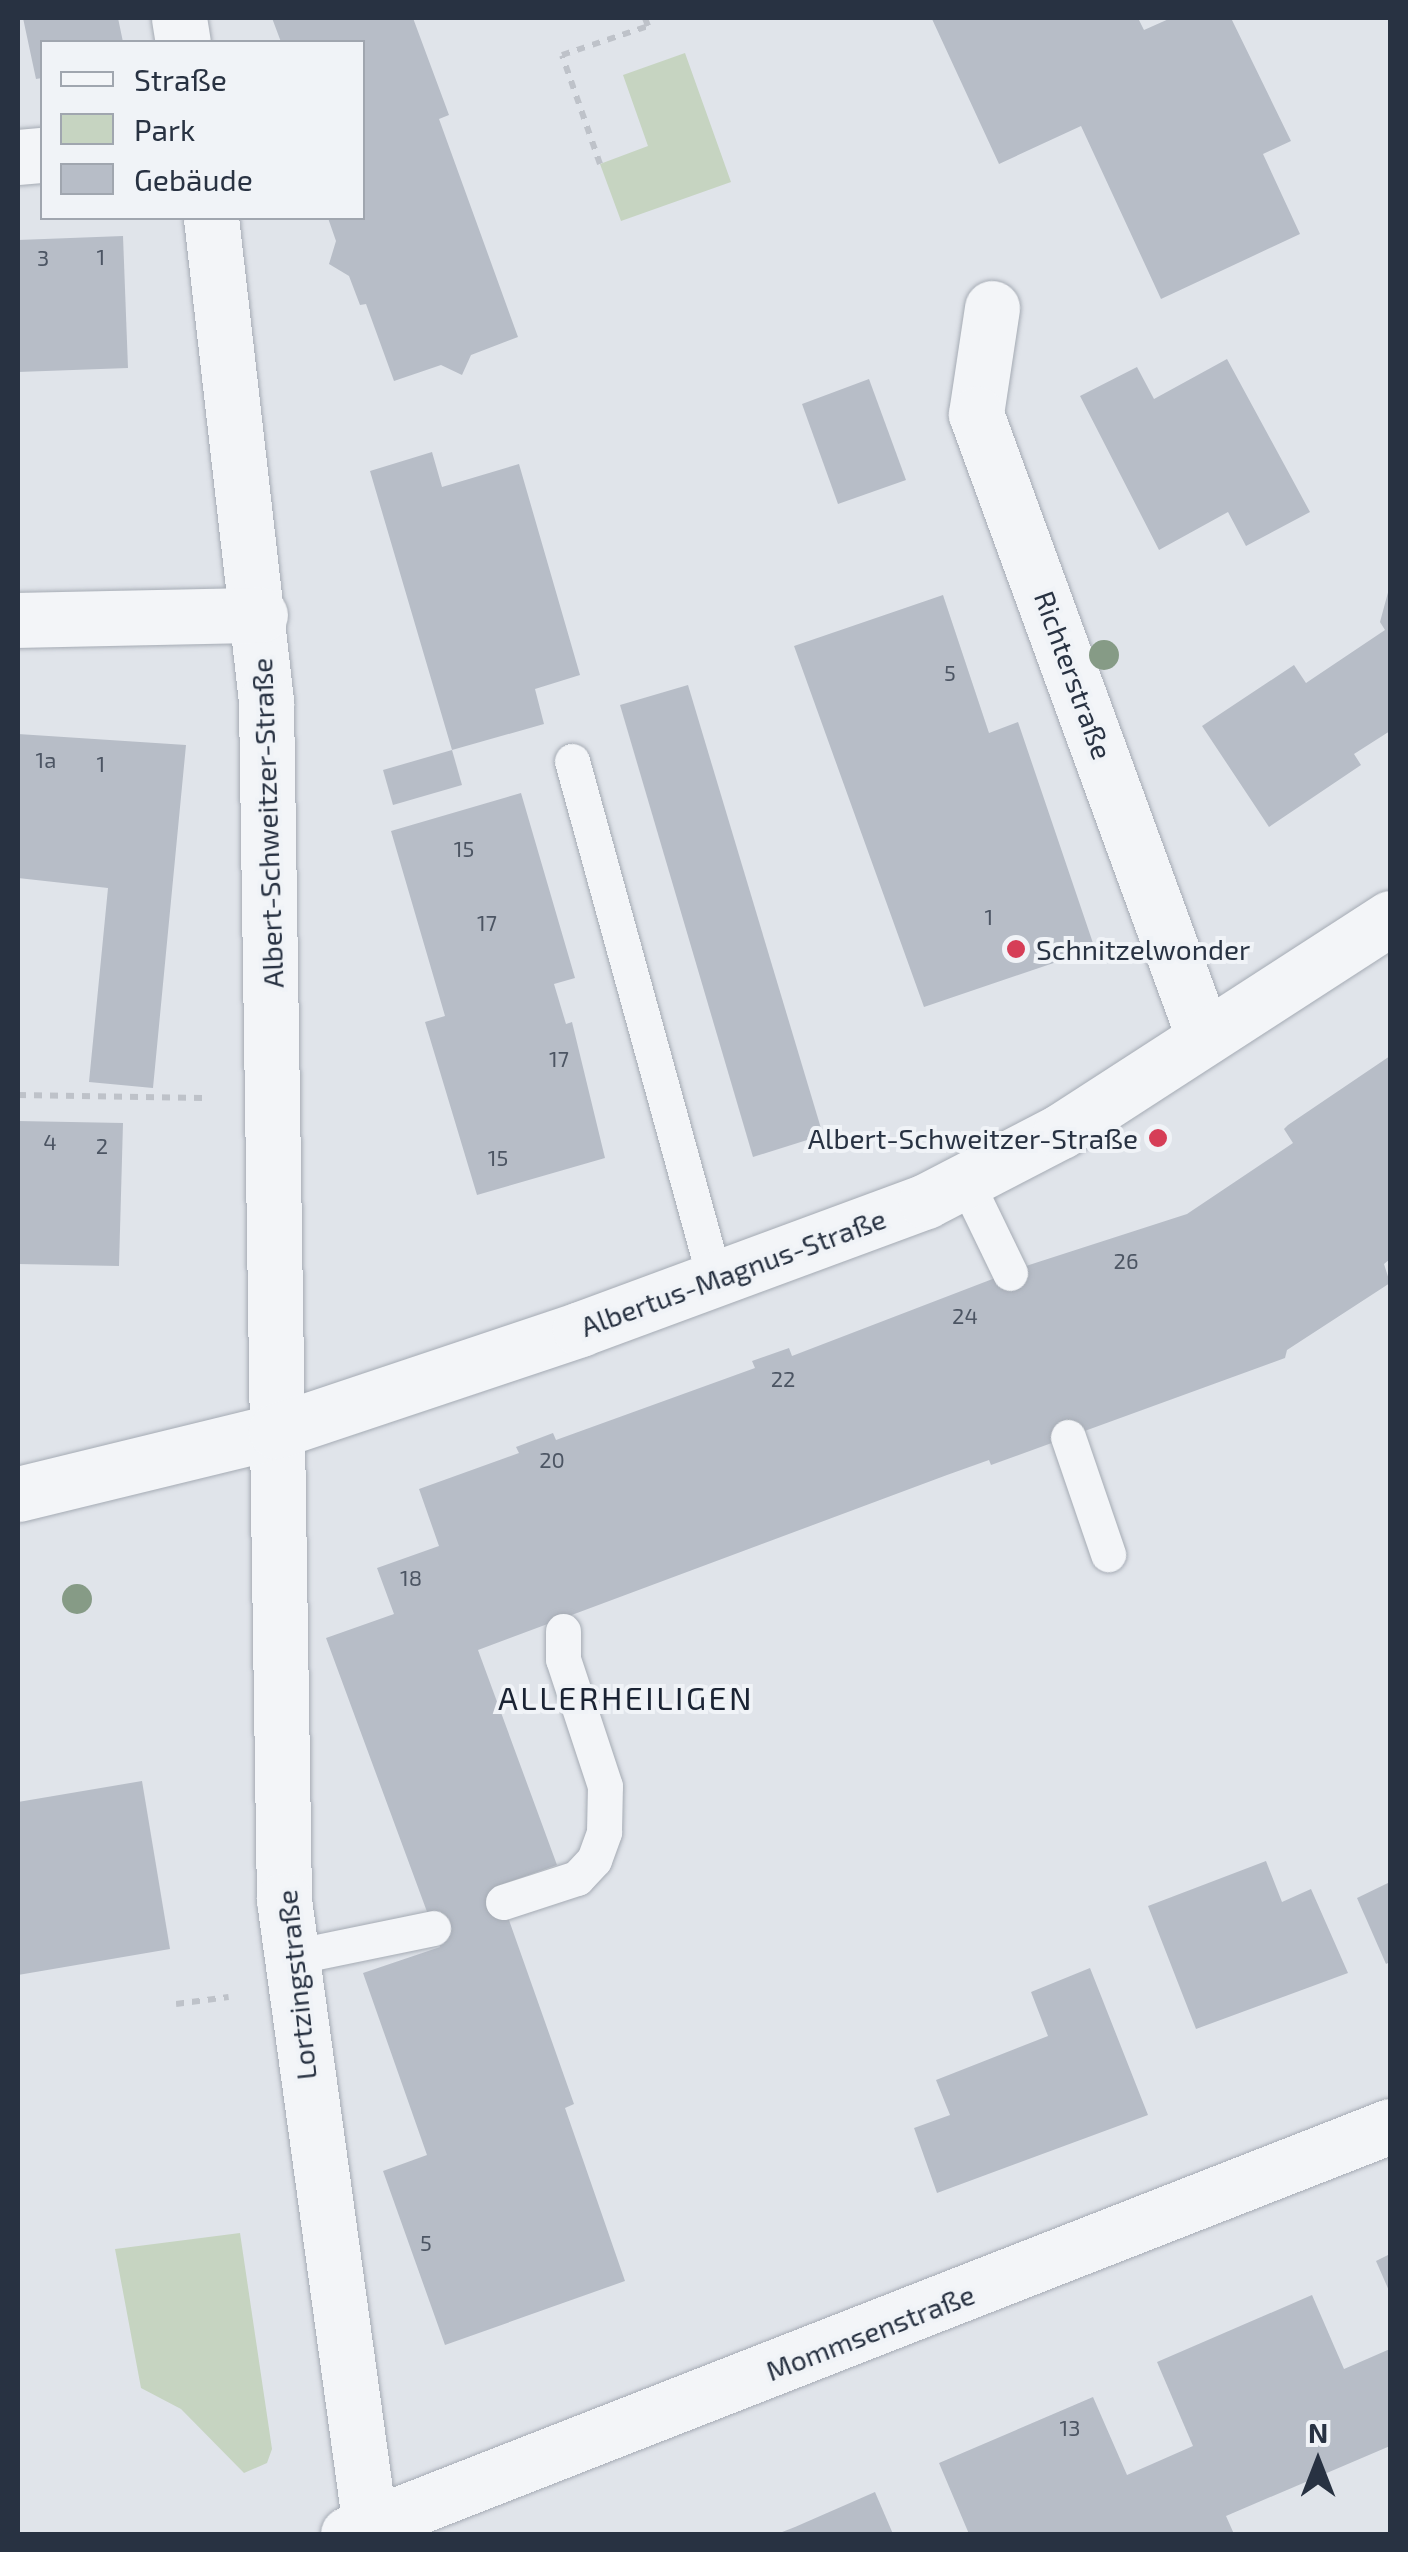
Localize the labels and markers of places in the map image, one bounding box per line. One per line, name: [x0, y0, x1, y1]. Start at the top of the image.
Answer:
place label: Schnitzelwonder: [1036, 932, 1250, 966]
marker: Schnitzelwonder: [1005, 938, 1027, 960]
place label: Albert-Schweitzer-Straße: [808, 1121, 1138, 1155]
marker: Albert-Schweitzer-Straße: [1147, 1127, 1169, 1149]

